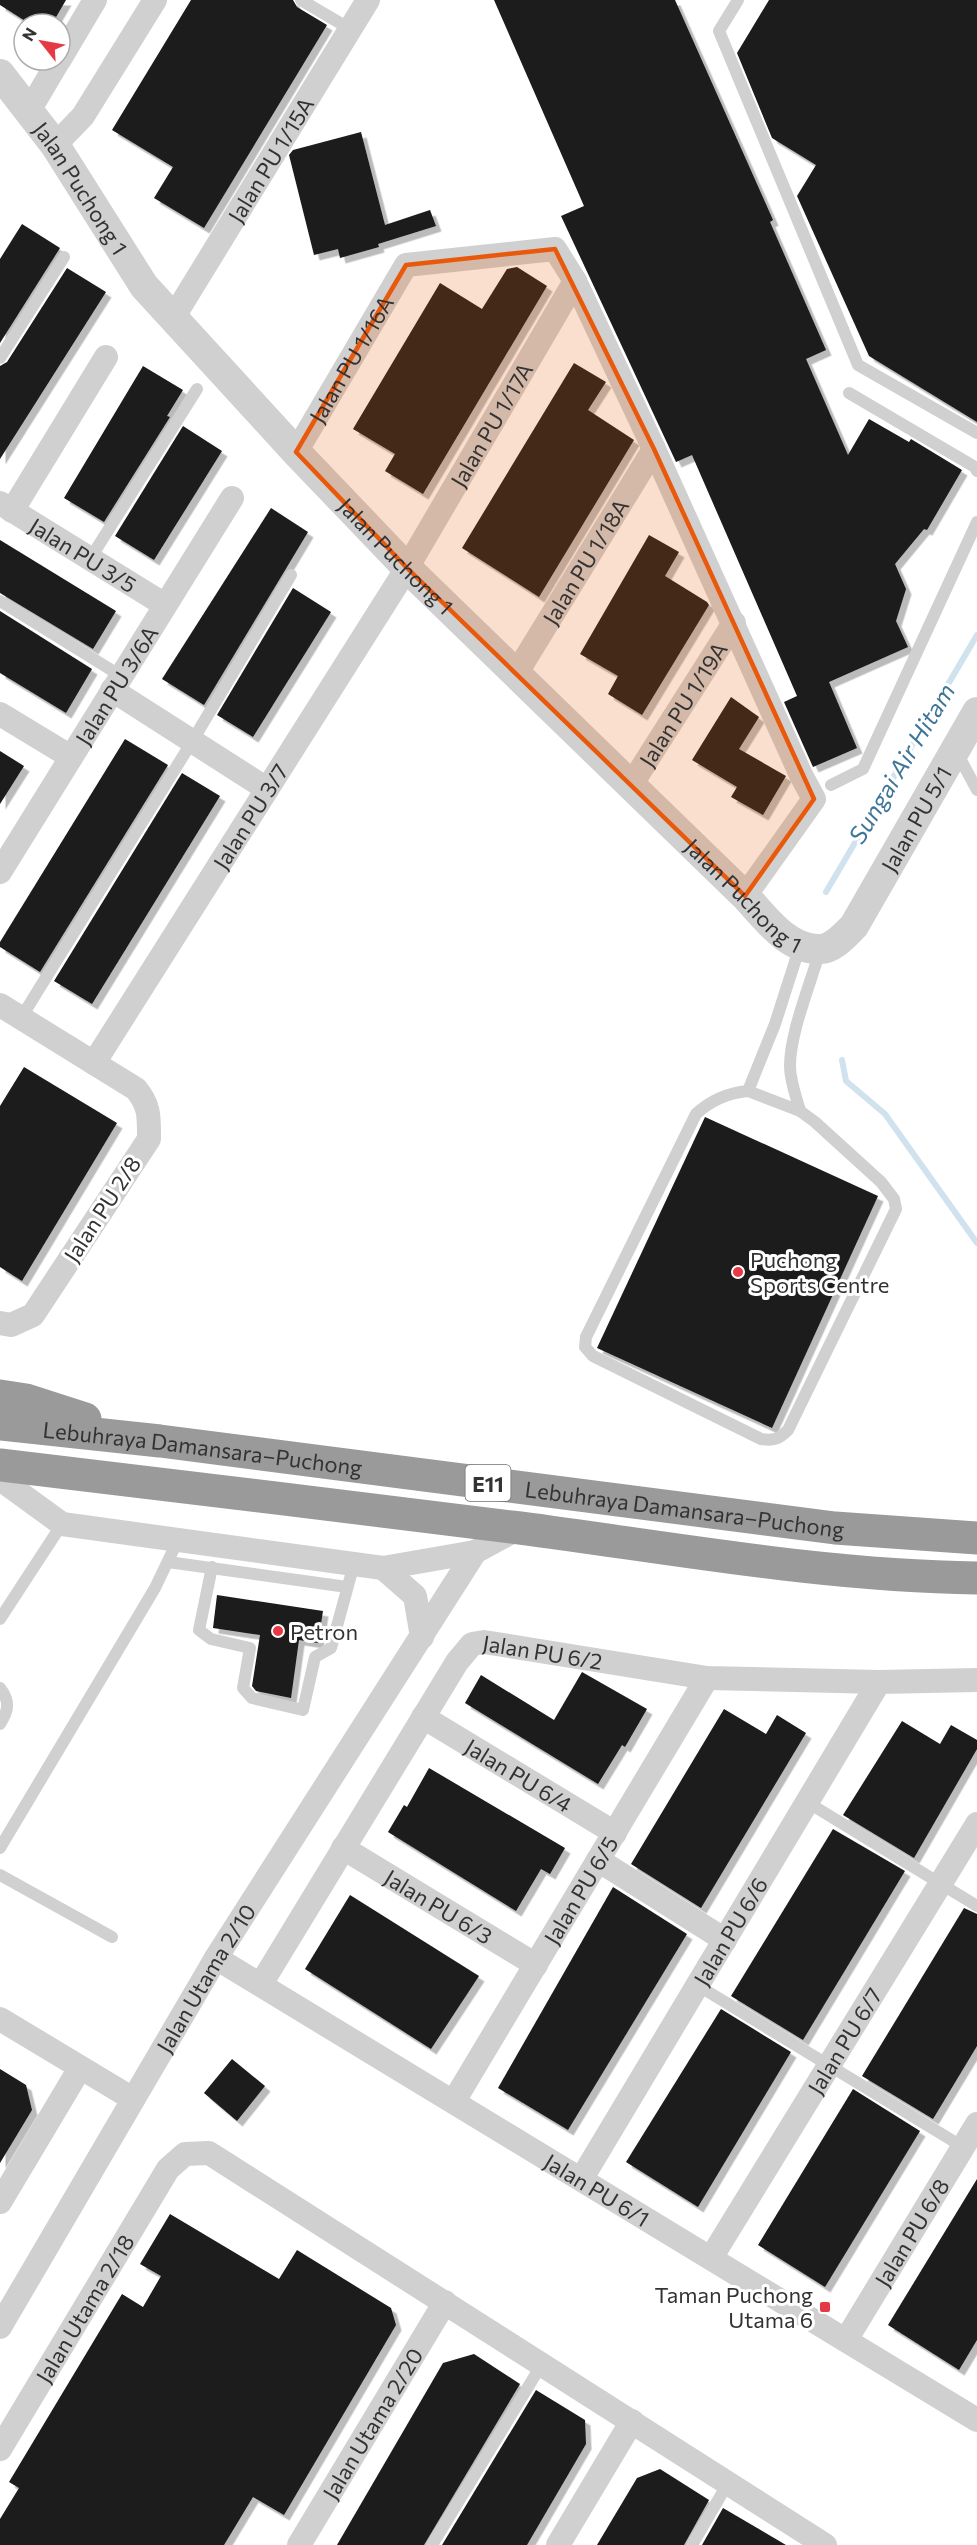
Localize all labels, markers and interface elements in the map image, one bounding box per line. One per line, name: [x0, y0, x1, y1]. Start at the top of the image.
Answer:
north arrow: [12, 12, 72, 72]
text: N: [17, 24, 40, 44]
street label: Jalan PU 1/15A: [222, 92, 319, 227]
street label: Jalan Puchong 1: [28, 116, 134, 259]
street label: Jalan PU 1/16A: [303, 291, 399, 427]
street label: Jalan PU 1/17A: [444, 357, 538, 491]
street label: Jalan Puchong 1: [333, 492, 460, 620]
street label: Jalan PU 1/18A: [536, 494, 634, 629]
street label: Jalan PU 3/5: [25, 511, 142, 598]
street label: Jalan PU 3/6A: [69, 620, 163, 750]
street label: Jalan PU 1/19A: [633, 637, 732, 771]
water label: Sungai Air Hitam: [842, 678, 960, 848]
street label: Jalan PU 3/7: [207, 758, 293, 874]
street label: Jalan PU 5/1: [875, 761, 957, 876]
street label: Jalan Puchong 1: [680, 832, 807, 958]
street label: Jalan PU 2/8: [58, 1151, 146, 1267]
place label: Puchong Sports Centre: [750, 1246, 889, 1298]
marker: Puchong Sports Centre: [731, 1265, 745, 1279]
street label: Lebuhraya Damansara–Puchong: [41, 1415, 364, 1480]
road number: E11: [466, 1465, 510, 1501]
street label: Lebuhraya Damansara–Puchong: [523, 1475, 845, 1542]
place label: Petron: [290, 1618, 358, 1645]
marker: Petron: [271, 1624, 285, 1638]
street label: Jalan PU 6/2: [481, 1629, 605, 1674]
street label: Jalan PU 6/4: [460, 1732, 577, 1818]
street label: Jalan PU 6/5: [538, 1831, 623, 1949]
street label: Jalan PU 6/3: [380, 1863, 498, 1949]
street label: Jalan PU 6/6: [687, 1872, 773, 1990]
street label: Jalan Utama 2/10: [150, 1898, 261, 2057]
street label: Jalan PU 6/7: [801, 1982, 887, 2099]
street label: Jalan PU 6/1: [540, 2147, 655, 2232]
street label: Jalan PU 6/8: [868, 2173, 954, 2291]
street label: Jalan Utama 2/18: [30, 2229, 139, 2387]
place label: Taman Puchong Utama 6: [655, 2281, 813, 2333]
marker: Taman Puchong Utama 6: [818, 2300, 832, 2314]
street label: Jalan Utama 2/20: [316, 2343, 428, 2504]

